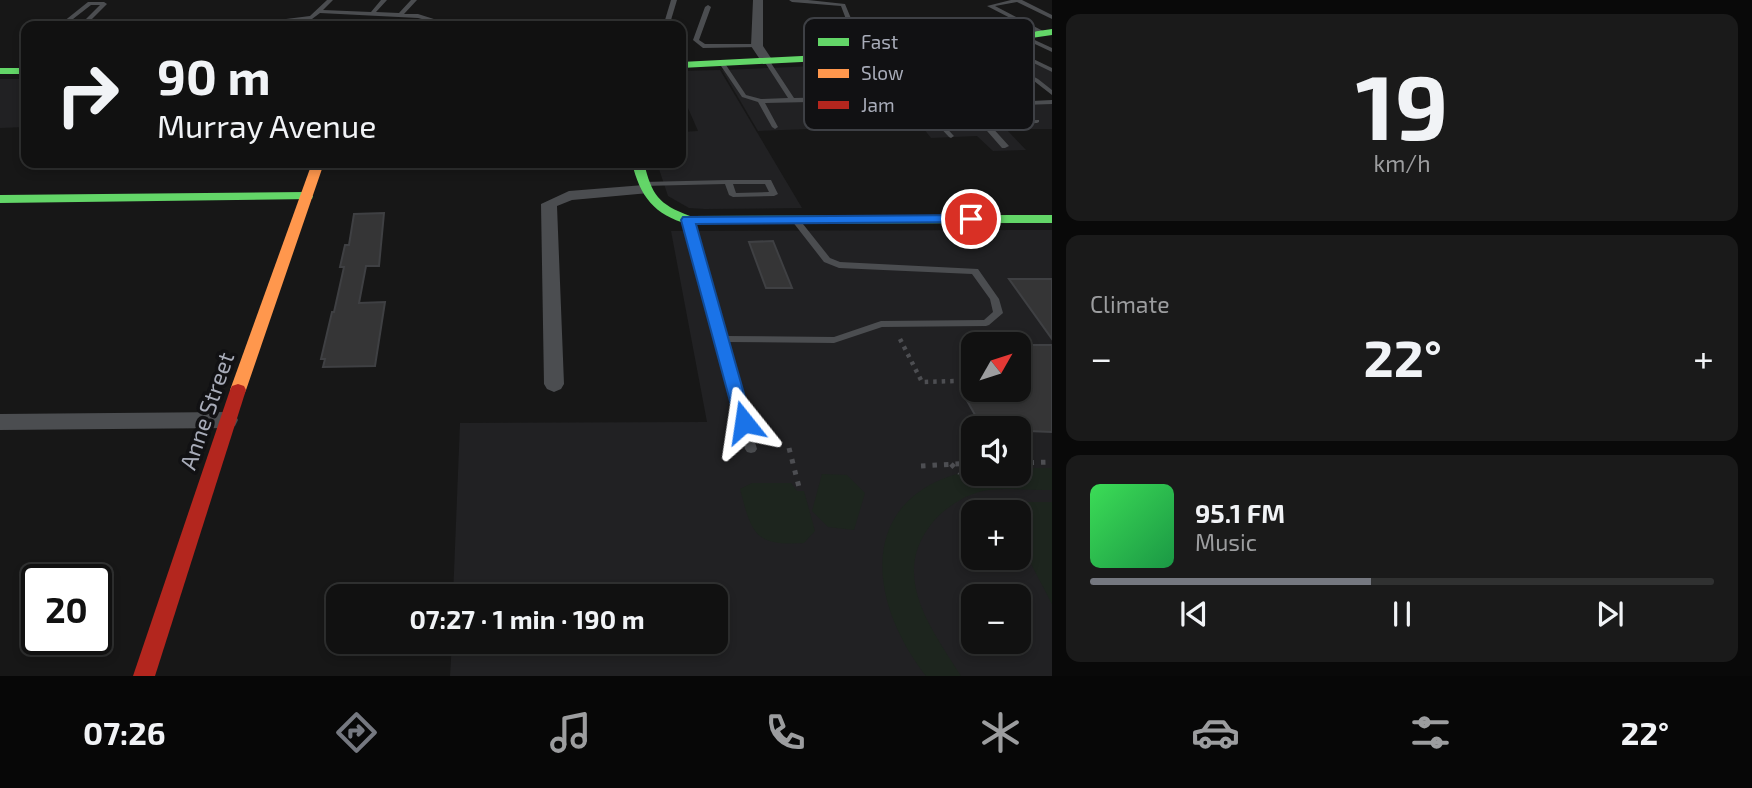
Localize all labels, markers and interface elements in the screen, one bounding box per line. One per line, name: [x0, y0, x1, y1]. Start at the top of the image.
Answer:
legend: [804, 18, 1034, 130]
text: Fast: [861, 30, 898, 53]
text: 90 m: [157, 46, 271, 105]
icon: right: [42, 49, 133, 140]
text: 19: [1355, 49, 1449, 158]
text: Slow: [861, 61, 904, 84]
text: Jam: [861, 93, 895, 116]
text: Murray Avenue: [157, 106, 376, 144]
text: km/h: [1373, 149, 1431, 177]
pin: [941, 189, 1001, 249]
icon: arrive: [952, 200, 990, 238]
text: Climate: [1090, 290, 1170, 318]
text: 22°: [1363, 325, 1442, 387]
north arrow: [961, 332, 1031, 402]
map controls: [961, 332, 1031, 654]
text: −: [1090, 334, 1112, 380]
text: +: [1693, 334, 1714, 380]
street label: Anne Street: [173, 348, 239, 473]
position arrow: [707, 385, 781, 459]
button: sound: [961, 416, 1031, 486]
text: 95.1 FM: [1195, 497, 1285, 528]
button: +: [961, 500, 1031, 570]
text: Music: [1195, 528, 1257, 556]
speed limit sign: 20: [21, 564, 112, 655]
button: −: [961, 584, 1031, 654]
icon: previous: [1175, 595, 1213, 633]
icon: pause: [1383, 595, 1421, 633]
icon: next: [1591, 595, 1629, 633]
text: 07:27 · 1 min · 190 m: [409, 603, 645, 634]
icon: directions: [332, 708, 381, 757]
icon: music: [546, 708, 595, 757]
icon: phone: [761, 708, 810, 757]
icon: climate: [976, 708, 1025, 757]
icon: car: [1191, 708, 1240, 757]
icon: filters: [1406, 708, 1455, 757]
text: 07:26: [83, 713, 166, 751]
text: 22°: [1621, 713, 1669, 751]

